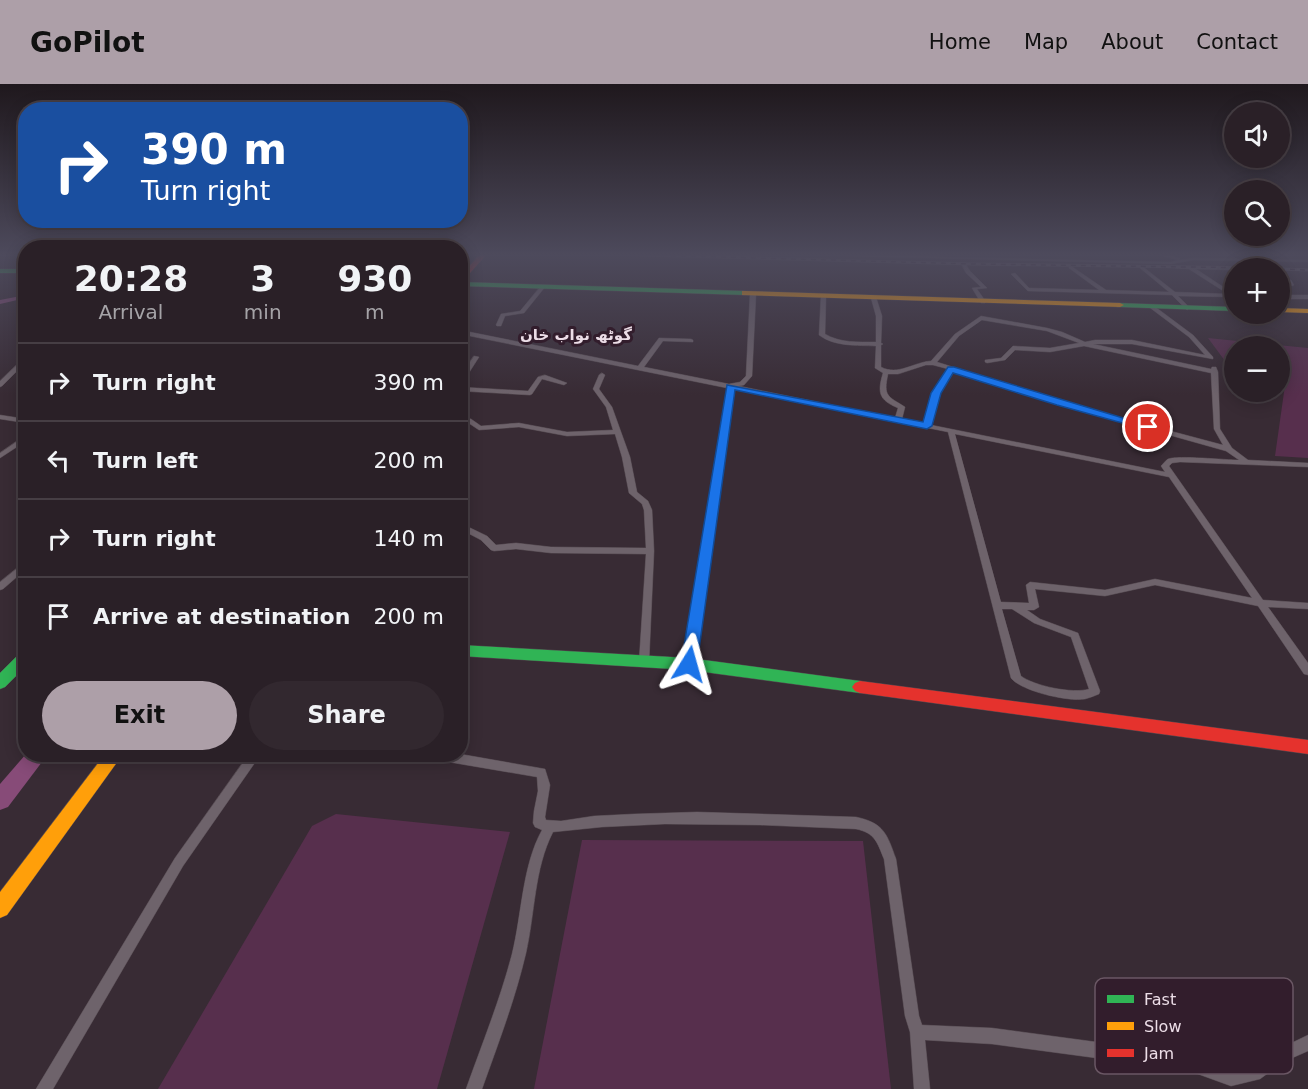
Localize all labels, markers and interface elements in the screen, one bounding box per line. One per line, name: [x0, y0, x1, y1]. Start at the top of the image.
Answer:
text: GoPilot: [30, 26, 145, 59]
text: Home: [929, 30, 991, 54]
text: Map: [1024, 30, 1068, 54]
text: About: [1101, 30, 1163, 54]
text: Contact: [1196, 30, 1278, 54]
map controls: [1224, 102, 1290, 402]
button: sound: [1224, 102, 1290, 168]
text: 390 m: [141, 125, 287, 174]
icon: right: [42, 126, 120, 204]
text: Turn right: [141, 175, 270, 206]
button: search: [1224, 180, 1290, 246]
text: 20:28: [74, 258, 188, 299]
text: 3: [250, 258, 275, 299]
text: 930: [337, 258, 412, 299]
button: +: [1224, 258, 1290, 324]
text: Arrival: [98, 300, 163, 324]
text: min: [244, 300, 282, 324]
text: m: [365, 300, 385, 324]
district label: گوٹھ نواب خان: [520, 326, 632, 344]
button: −: [1224, 336, 1290, 402]
icon: right: [42, 366, 75, 399]
text: Turn right: [93, 370, 216, 395]
text: 390 m: [374, 370, 444, 395]
pin: [1122, 401, 1173, 452]
icon: arrive: [1131, 410, 1164, 443]
icon: left: [42, 444, 75, 477]
text: Turn left: [93, 448, 198, 473]
text: 200 m: [374, 448, 444, 473]
icon: right: [42, 522, 75, 555]
text: Turn right: [93, 526, 216, 551]
text: 140 m: [374, 526, 444, 551]
icon: arrive: [42, 600, 75, 633]
text: Arrive at destination: [93, 604, 350, 629]
text: 200 m: [374, 604, 444, 629]
position arrow: [657, 632, 721, 696]
button: Exit: [42, 681, 237, 750]
button: Share: [249, 681, 444, 750]
legend: [1095, 978, 1293, 1074]
text: Fast: [1144, 990, 1176, 1009]
text: Slow: [1144, 1017, 1181, 1036]
text: Jam: [1143, 1044, 1174, 1063]

